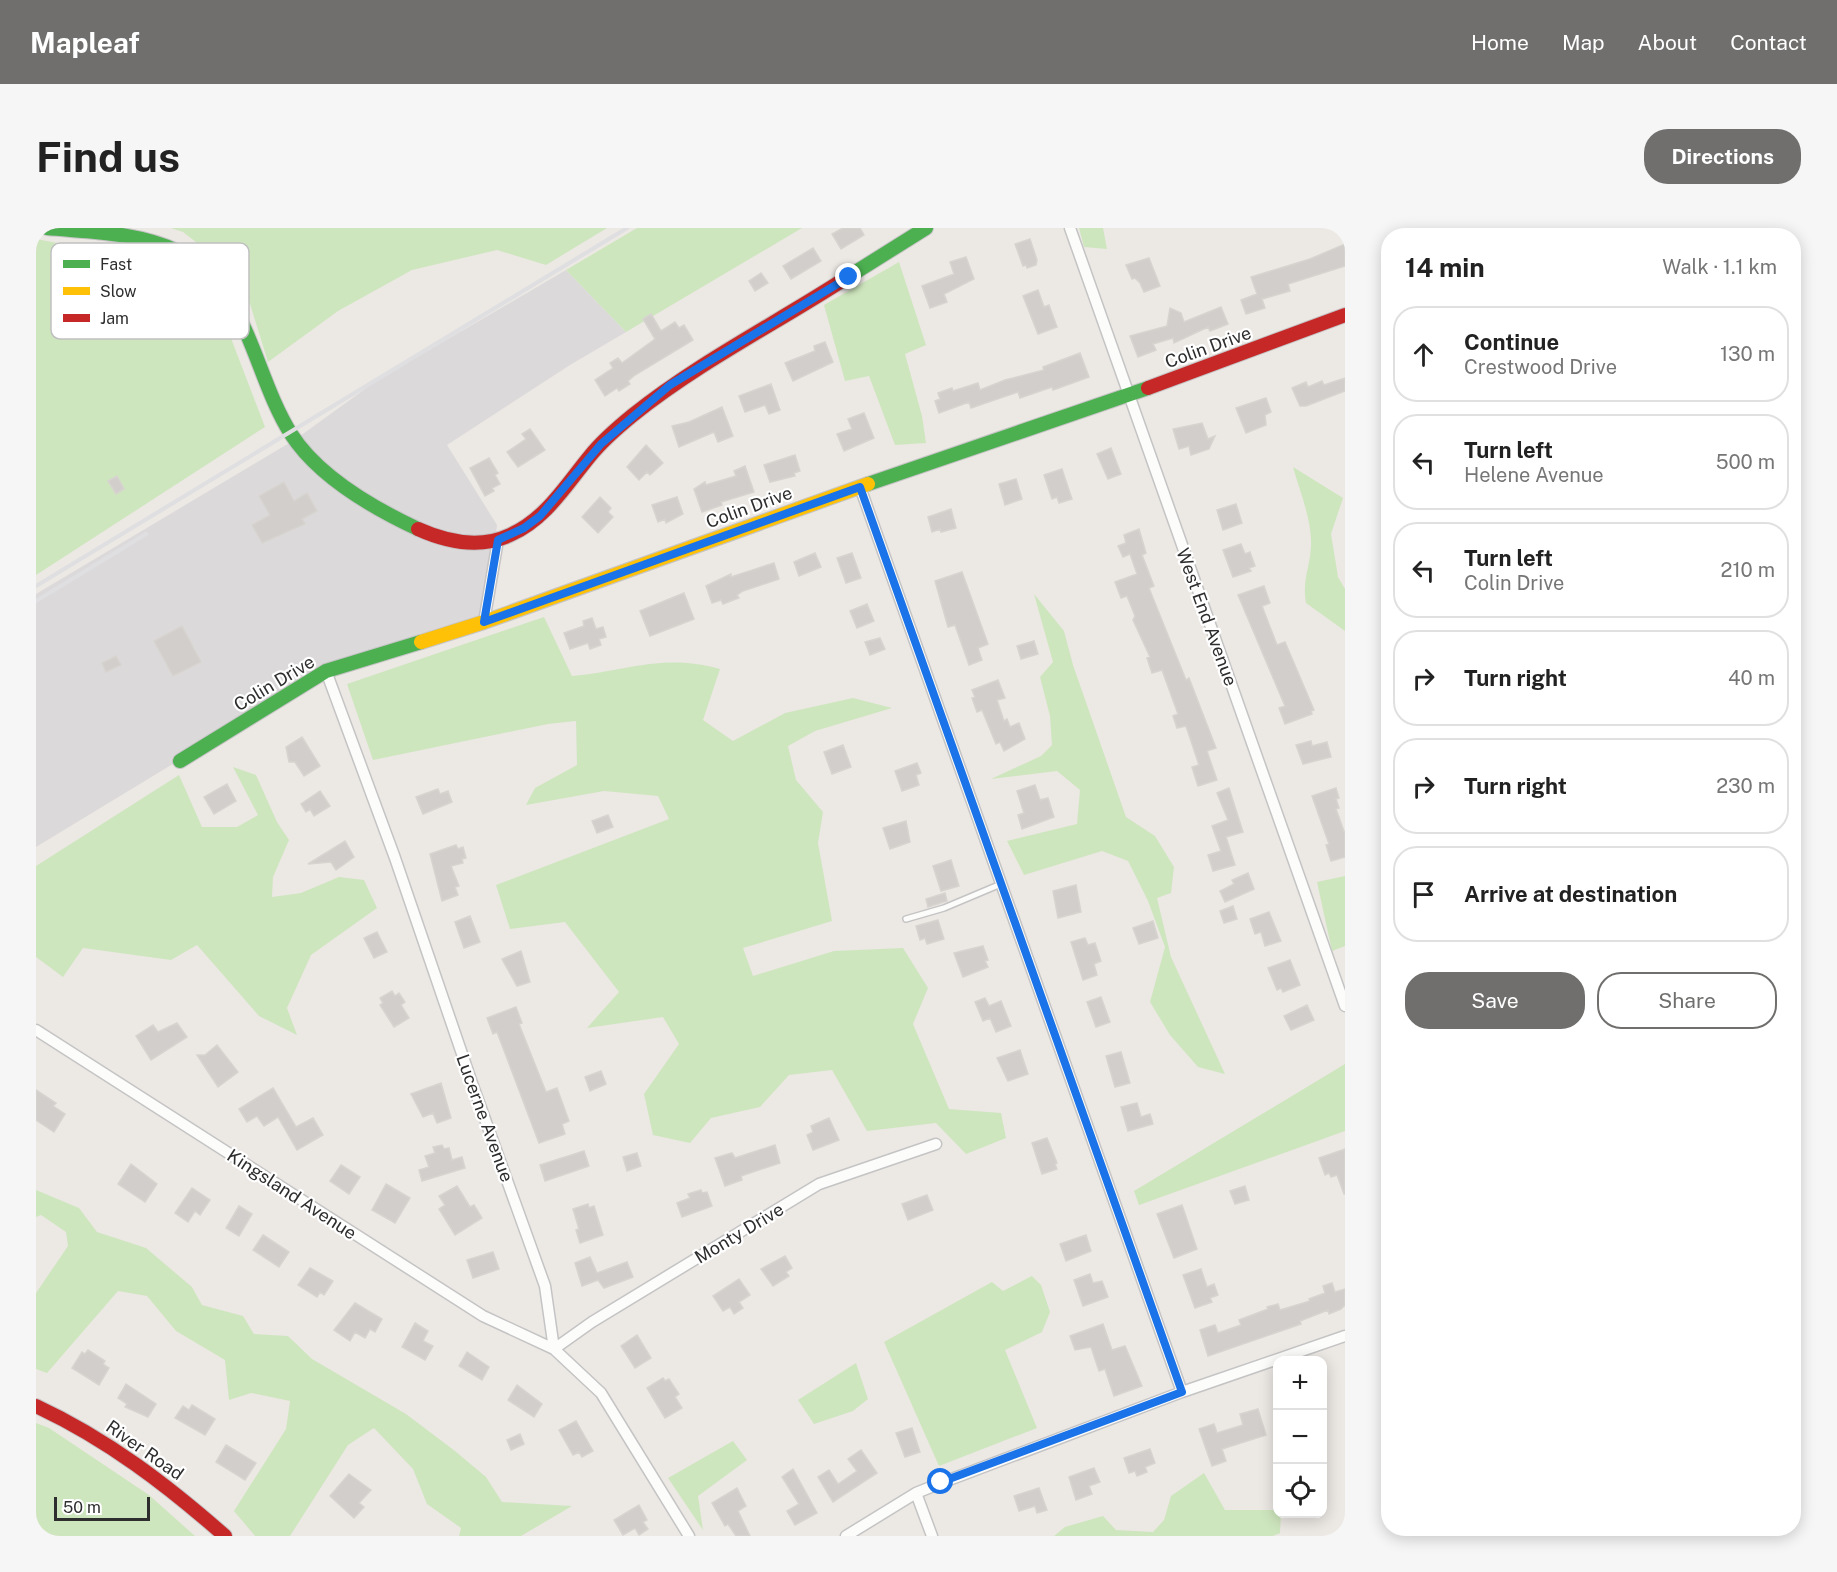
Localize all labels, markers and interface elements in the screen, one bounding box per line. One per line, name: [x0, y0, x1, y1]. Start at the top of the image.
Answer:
text: Mapleaf: [30, 26, 140, 59]
text: Home: [1471, 30, 1529, 55]
text: Map: [1562, 30, 1605, 55]
text: About: [1638, 30, 1697, 55]
text: Contact: [1730, 30, 1807, 55]
button: Directions: [1644, 129, 1801, 184]
text: Find us: [36, 132, 180, 181]
legend: [51, 243, 249, 339]
text: 14 min: [1405, 252, 1485, 283]
text: Fast: [100, 255, 132, 274]
text: Walk · 1.1 km: [1662, 255, 1777, 279]
route end: [835, 263, 861, 289]
text: Slow: [100, 282, 137, 301]
text: Jam: [100, 309, 129, 328]
street label: Colin Drive: [1162, 322, 1254, 372]
text: Continue: [1464, 329, 1559, 355]
icon: ahead: [1407, 338, 1440, 371]
text: 130 m: [1720, 342, 1775, 366]
text: Crestwood Drive: [1464, 355, 1617, 379]
text: Turn left: [1464, 437, 1553, 463]
icon: left: [1407, 446, 1440, 479]
text: 500 m: [1716, 450, 1775, 474]
text: Helene Avenue: [1464, 463, 1604, 487]
street label: Colin Drive: [703, 482, 795, 532]
street label: West End Avenue: [1172, 545, 1242, 689]
text: Turn left: [1464, 545, 1553, 571]
icon: left: [1407, 554, 1440, 587]
text: 210 m: [1721, 558, 1775, 582]
text: Colin Drive: [1464, 571, 1564, 595]
street label: Colin Drive: [230, 651, 318, 715]
icon: right: [1407, 662, 1440, 695]
text: Turn right: [1464, 665, 1567, 691]
text: 40 m: [1728, 666, 1775, 690]
icon: right: [1407, 770, 1440, 803]
text: Turn right: [1464, 773, 1567, 799]
text: 230 m: [1716, 774, 1775, 798]
icon: arrive: [1407, 878, 1440, 911]
text: Arrive at destination: [1464, 881, 1677, 907]
button: Save: [1405, 972, 1585, 1029]
button: Share: [1597, 972, 1777, 1029]
street label: Lucerne Avenue: [452, 1051, 518, 1185]
street label: Kingsland Avenue: [223, 1144, 361, 1244]
street label: Monty Drive: [691, 1198, 787, 1268]
map controls: [1273, 1356, 1327, 1518]
button: +: [1273, 1356, 1327, 1410]
button: −: [1273, 1410, 1327, 1464]
street label: River Road: [102, 1416, 188, 1484]
button: locate: [1273, 1464, 1327, 1518]
route start: [927, 1468, 953, 1494]
scale bar: [54, 1494, 150, 1522]
text: 50 m: [63, 1498, 101, 1517]

